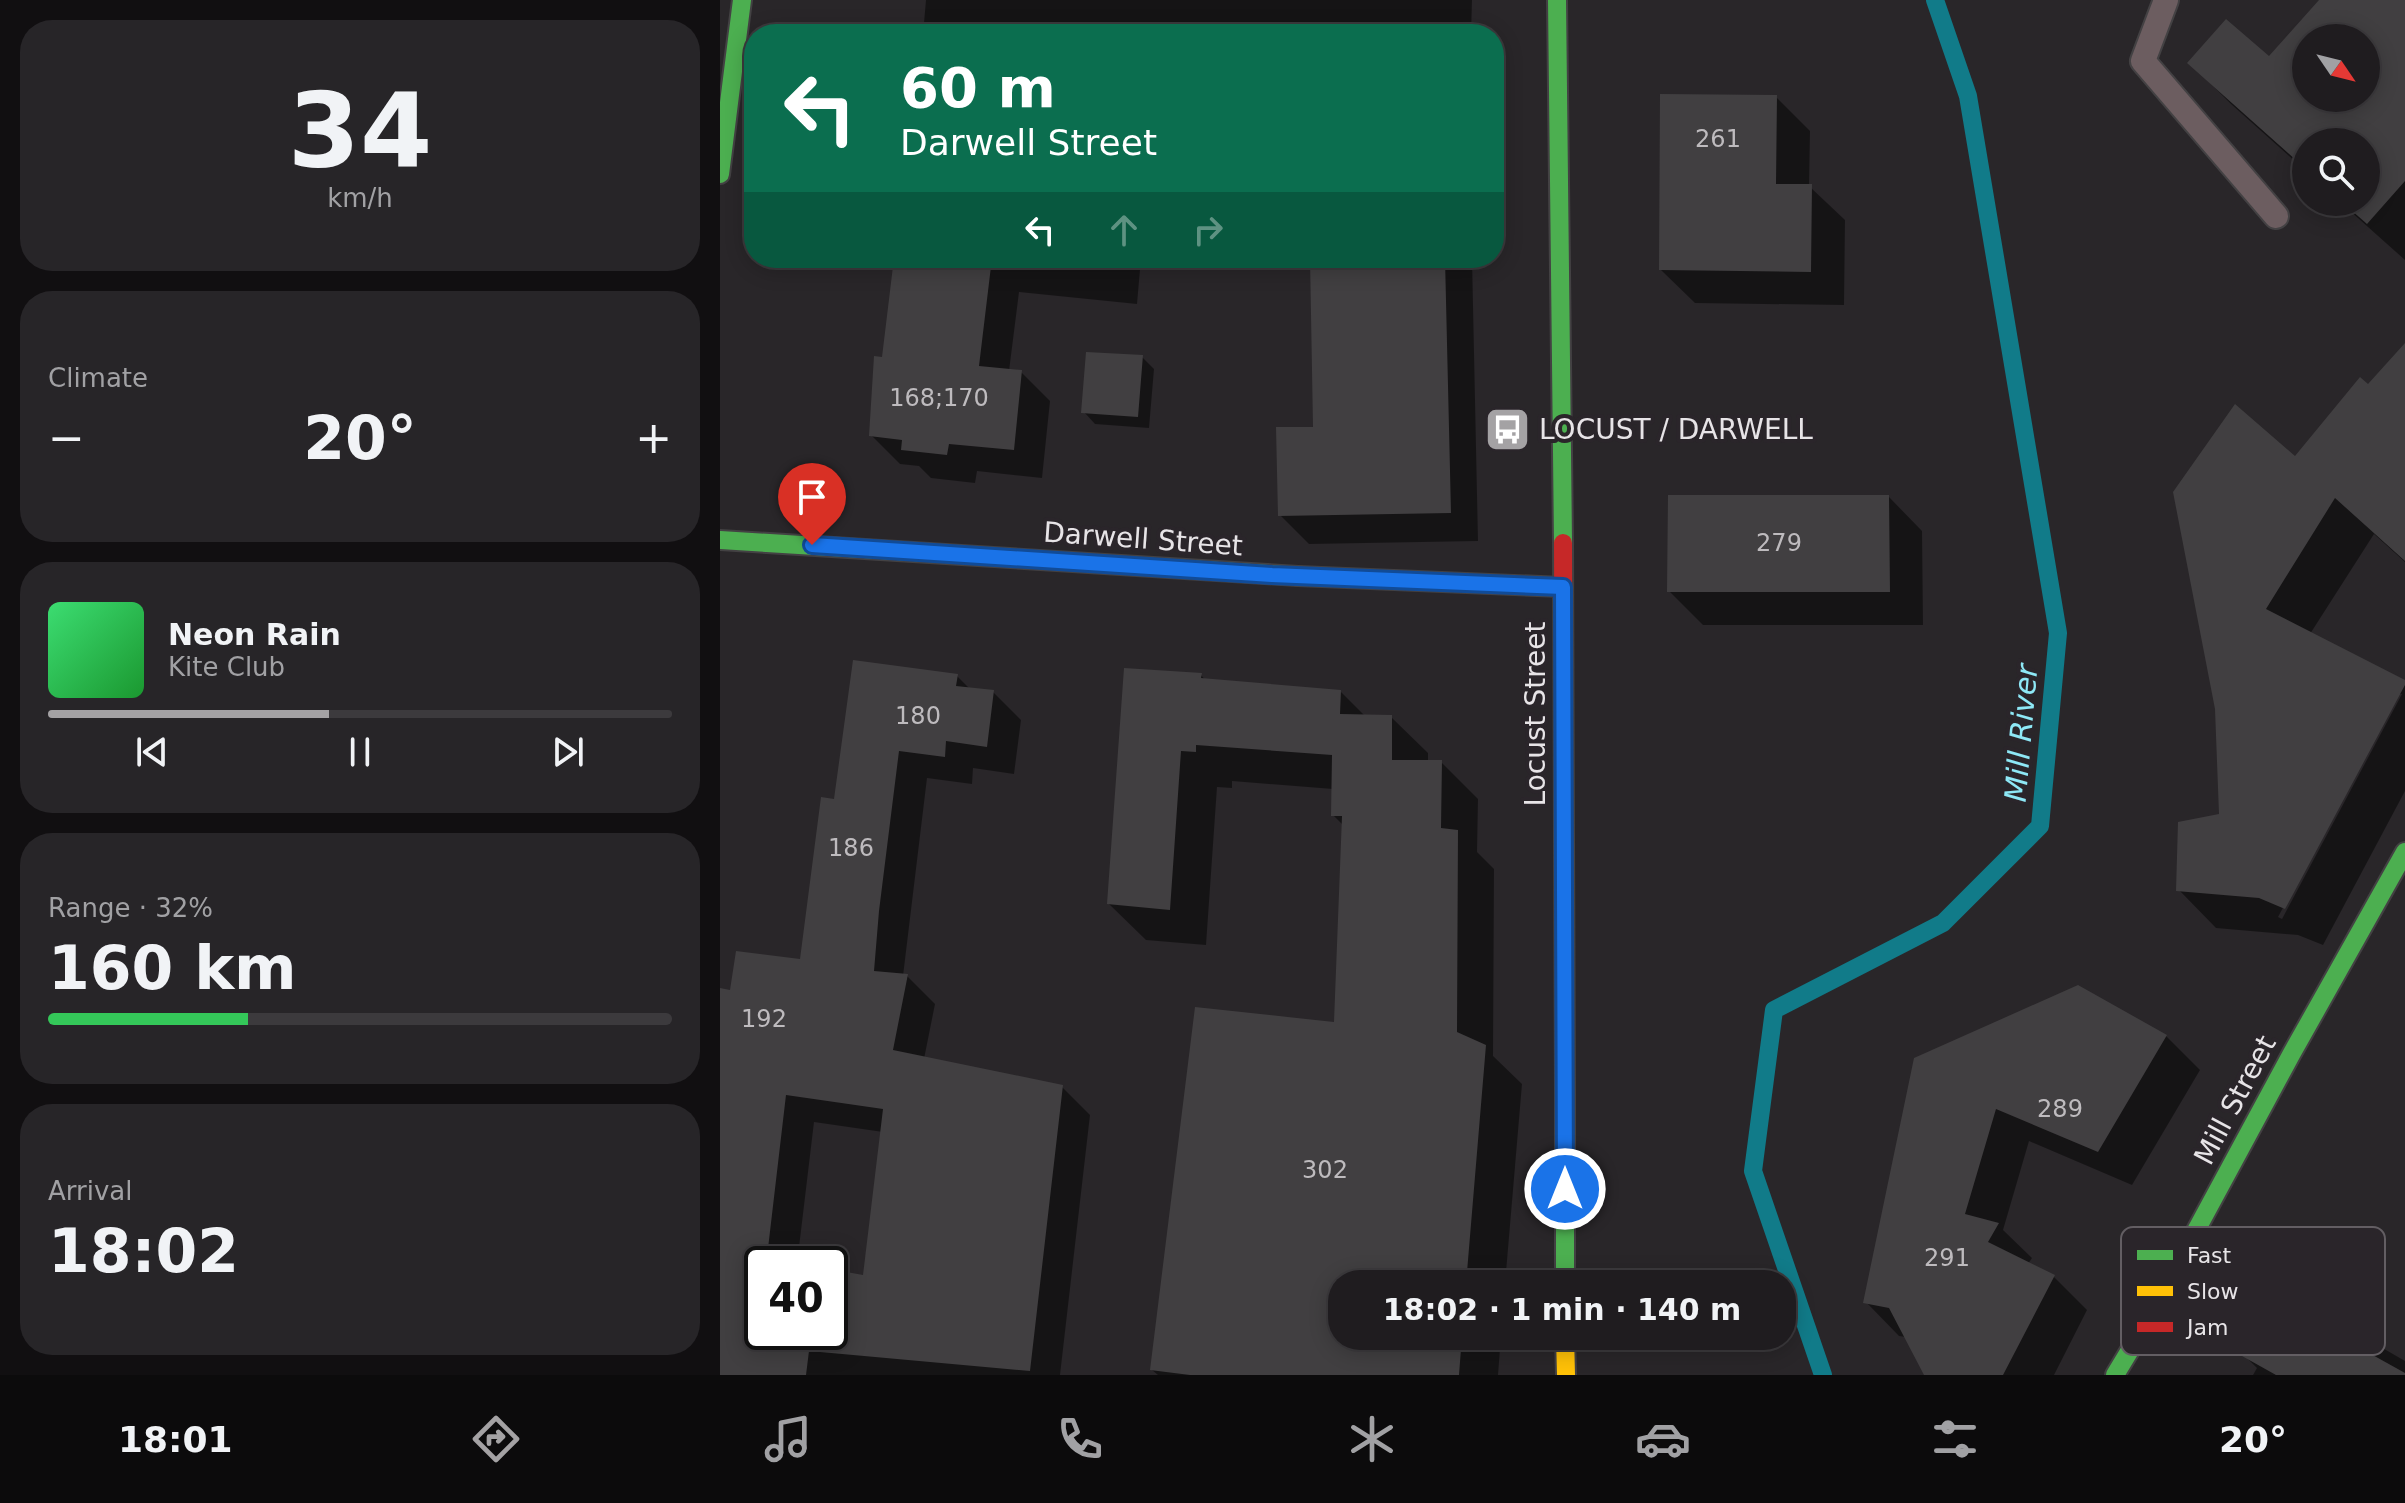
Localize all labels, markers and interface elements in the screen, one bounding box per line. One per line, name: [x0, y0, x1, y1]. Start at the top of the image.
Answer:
north arrow: [2292, 24, 2380, 112]
map controls: [2292, 24, 2380, 216]
text: 60 m: [900, 55, 1056, 120]
icon: left: [768, 56, 872, 160]
text: 34: [288, 70, 432, 192]
text: Darwell Street: [900, 122, 1157, 163]
house number: 261: [1695, 125, 1741, 153]
button: search: [2292, 128, 2380, 216]
text: km/h: [327, 183, 393, 213]
icon: left: [1018, 208, 1062, 252]
icon: ahead: [1102, 208, 1146, 252]
icon: right: [1186, 208, 1230, 252]
text: Climate: [48, 363, 148, 393]
house number: 168;170: [889, 384, 989, 412]
text: 20°: [303, 403, 417, 473]
bus stop icon: LOCUST / DARWELL: [1484, 405, 1532, 453]
text: −: [48, 412, 85, 463]
text: +: [635, 412, 672, 463]
place label: LOCUST / DARWELL: [1539, 413, 1813, 446]
pin: [778, 463, 846, 545]
icon: arrive: [790, 475, 834, 519]
street label: Darwell Street: [1042, 516, 1244, 562]
house number: 279: [1756, 529, 1802, 557]
text: Neon Rain: [168, 617, 341, 652]
street label: Locust Street: [1519, 622, 1552, 806]
text: Kite Club: [168, 652, 285, 682]
water label: Mill River: [1998, 661, 2045, 803]
house number: 180: [895, 702, 941, 730]
icon: previous: [130, 730, 174, 774]
icon: pause: [338, 730, 382, 774]
icon: next: [546, 730, 590, 774]
house number: 186: [828, 834, 874, 862]
text: Range · 32%: [48, 893, 213, 923]
text: 160 km: [48, 933, 297, 1003]
house number: 192: [741, 1005, 787, 1033]
street label: Mill Street: [2187, 1030, 2283, 1170]
house number: 289: [2037, 1095, 2083, 1123]
position arrow: [1523, 1147, 1607, 1231]
house number: 302: [1302, 1156, 1348, 1184]
text: Arrival: [48, 1176, 132, 1206]
text: 18:02: [48, 1216, 239, 1286]
legend: [2121, 1227, 2385, 1355]
text: Fast: [2187, 1243, 2232, 1268]
house number: 291: [1924, 1244, 1970, 1272]
speed limit sign: 40: [744, 1246, 848, 1350]
text: Slow: [2187, 1279, 2239, 1304]
text: 18:02 · 1 min · 140 m: [1383, 1292, 1741, 1327]
text: Jam: [2185, 1315, 2228, 1340]
icon: directions: [468, 1411, 524, 1467]
icon: music: [760, 1411, 816, 1467]
icon: phone: [1052, 1411, 1108, 1467]
icon: climate: [1344, 1411, 1400, 1467]
icon: car: [1635, 1411, 1691, 1467]
icon: filters: [1927, 1411, 1983, 1467]
text: 18:01: [118, 1419, 232, 1460]
text: 20°: [2219, 1419, 2287, 1460]

